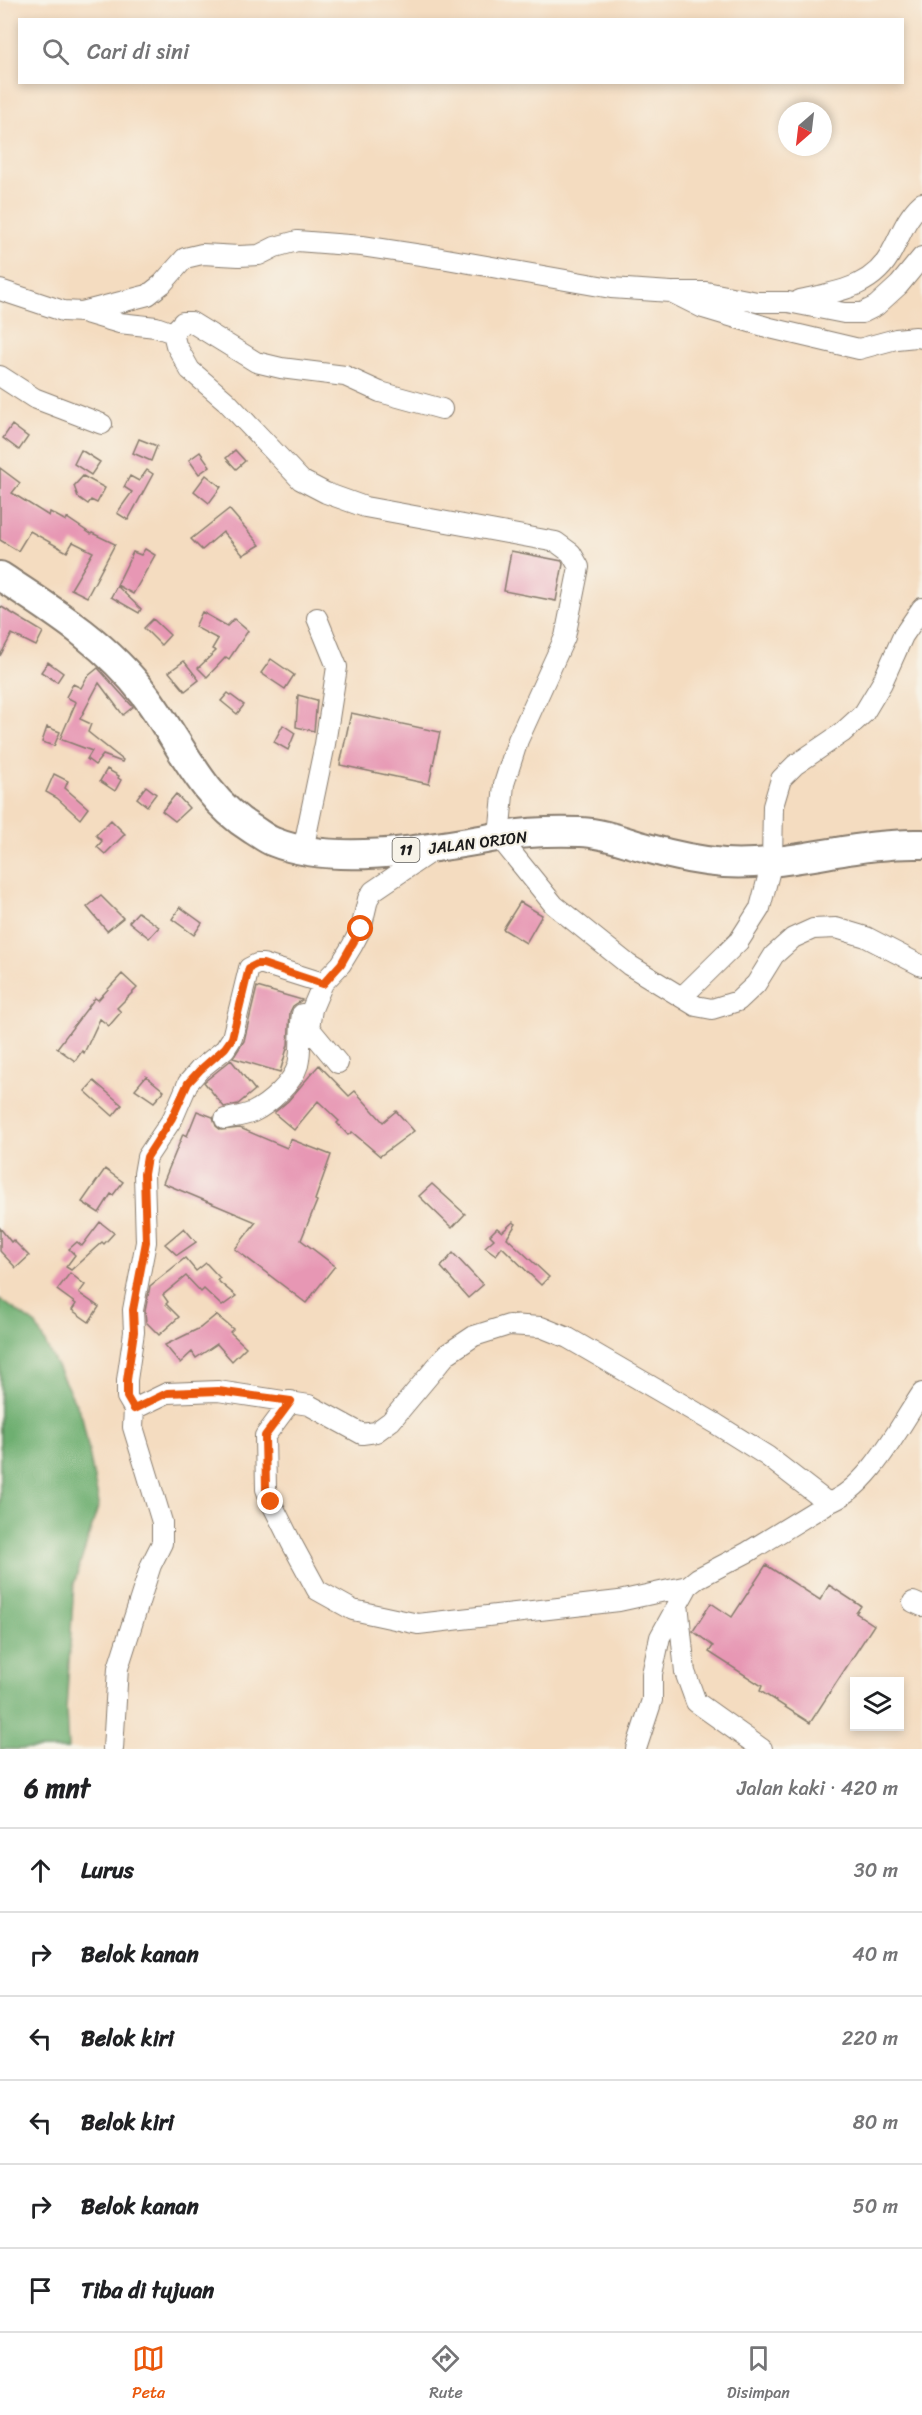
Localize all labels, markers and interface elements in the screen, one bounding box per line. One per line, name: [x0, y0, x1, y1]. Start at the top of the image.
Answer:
search box: [18, 18, 904, 84]
text: Cari di sini: [87, 32, 189, 71]
icon: search: [39, 35, 72, 68]
north arrow: [778, 102, 832, 156]
street label: JALAN ORION: [426, 822, 530, 863]
road number: 11: [392, 838, 420, 862]
route start: [347, 915, 373, 941]
route end: [257, 1488, 283, 1514]
map controls: [850, 1677, 904, 1731]
button: layers: [850, 1677, 904, 1731]
text: 6 mnt: [24, 1765, 90, 1811]
text: Jalan kaki · 420 m: [737, 1771, 898, 1806]
text: Lurus: [81, 1851, 134, 1890]
text: 30 m: [854, 1853, 898, 1888]
icon: ahead: [24, 1854, 57, 1887]
text: Belok kanan: [81, 1935, 199, 1974]
text: 40 m: [852, 1937, 898, 1972]
icon: right: [24, 1938, 57, 1971]
text: Belok kiri: [81, 2019, 174, 2058]
text: 220 m: [842, 2021, 898, 2056]
icon: left: [24, 2022, 57, 2055]
text: Belok kiri: [81, 2103, 174, 2142]
text: 80 m: [853, 2105, 898, 2140]
icon: left: [24, 2106, 57, 2139]
text: Belok kanan: [81, 2187, 199, 2226]
text: 50 m: [853, 2189, 898, 2224]
icon: right: [24, 2190, 57, 2223]
text: Tiba di tujuan: [81, 2271, 214, 2310]
icon: arrive: [24, 2274, 57, 2307]
tab: Peta: [132, 2342, 165, 2407]
tab: Rute: [429, 2342, 463, 2407]
tab: Disimpan: [727, 2342, 790, 2407]

